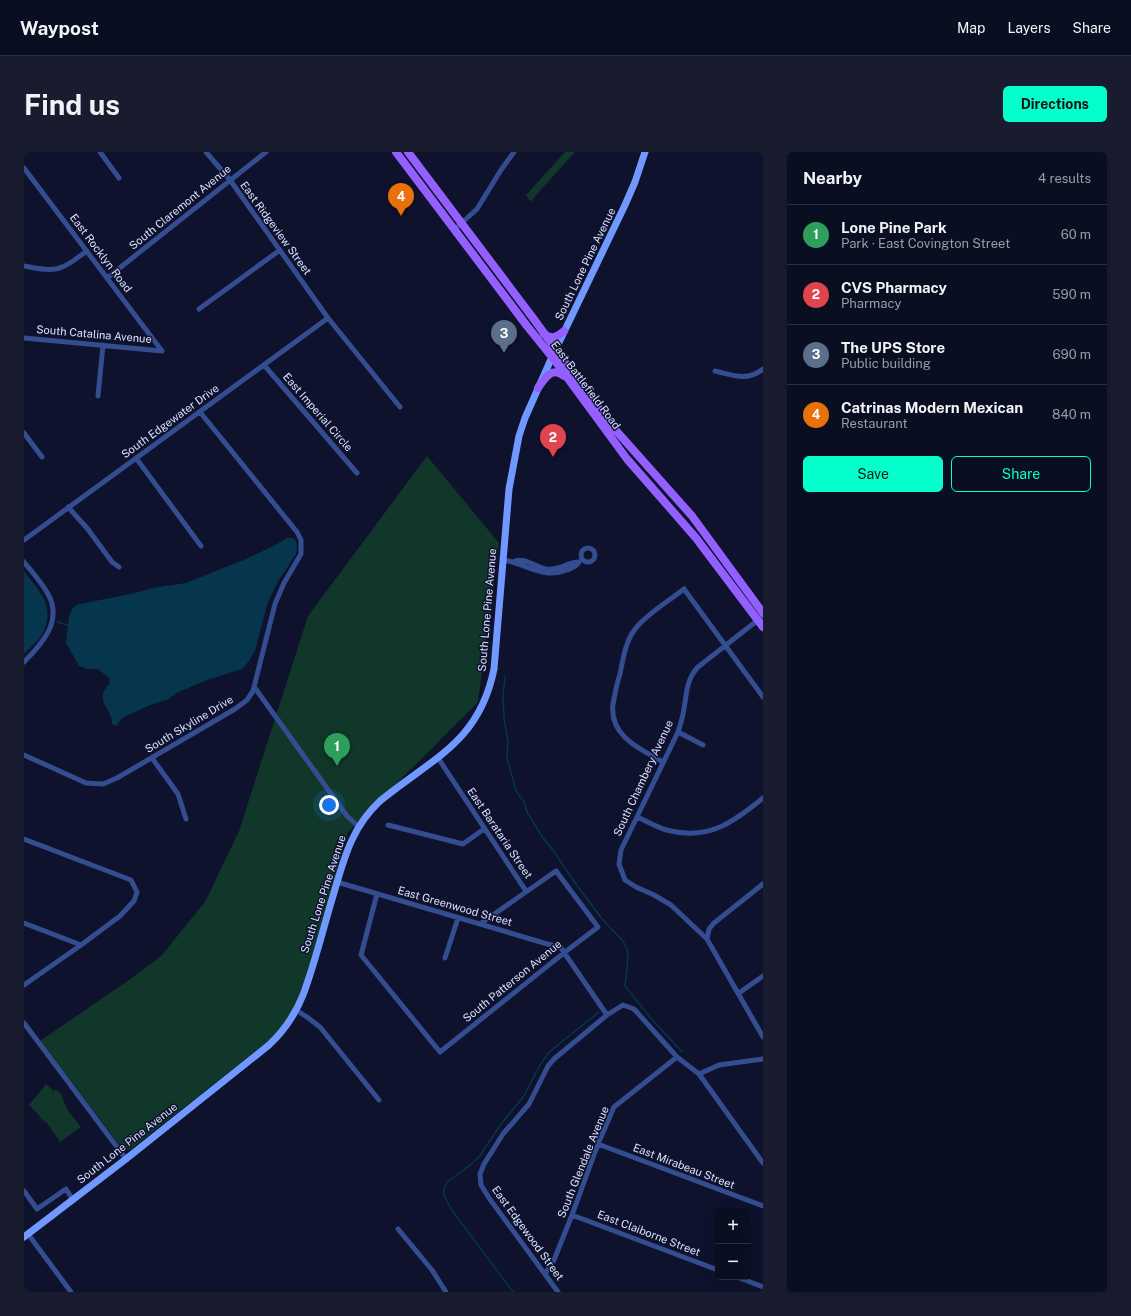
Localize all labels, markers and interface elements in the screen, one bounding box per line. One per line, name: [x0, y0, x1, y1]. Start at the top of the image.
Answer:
text: Waypost: [20, 17, 99, 39]
text: Map: [957, 20, 985, 36]
text: Layers: [1007, 20, 1051, 36]
text: Share: [1073, 20, 1111, 36]
button: Directions: [1003, 86, 1107, 122]
text: Find us: [24, 88, 120, 121]
street label: South Claremont Avenue: [127, 162, 233, 252]
text: Nearby: [803, 168, 862, 188]
text: 4 results: [1038, 171, 1091, 186]
street label: East Ridgeview Street: [238, 179, 314, 277]
pin: 4: [388, 183, 414, 216]
street label: South Lone Pine Avenue: [553, 206, 617, 322]
street label: East Rocklyn Road: [68, 212, 134, 294]
text: Lone Pine Park: [841, 219, 947, 236]
text: 1: [813, 227, 819, 242]
text: 60 m: [1061, 227, 1091, 242]
text: Park · East Covington Street: [841, 236, 1010, 251]
text: CVS Pharmacy: [841, 279, 947, 296]
text: 2: [812, 287, 820, 302]
text: 590 m: [1052, 287, 1091, 302]
text: Pharmacy: [841, 296, 901, 311]
pin: 3: [491, 320, 517, 353]
street label: South Catalina Avenue: [36, 323, 152, 345]
street label: East Battlefield Road: [549, 339, 623, 431]
text: The UPS Store: [841, 339, 945, 356]
text: 3: [812, 347, 820, 362]
text: 690 m: [1053, 347, 1091, 362]
text: Public building: [841, 356, 931, 371]
street label: East Imperial Circle: [281, 371, 355, 453]
street label: South Edgewater Drive: [119, 382, 221, 460]
text: Catrinas Modern Mexican: [841, 399, 1023, 416]
text: 4: [812, 407, 820, 422]
text: 840 m: [1052, 407, 1091, 422]
text: Restaurant: [841, 416, 907, 431]
pin: 2: [540, 424, 566, 457]
button: Save: [803, 456, 943, 492]
button: Share: [951, 456, 1091, 492]
street label: South Lone Pine Avenue: [476, 548, 498, 672]
street label: South Skyline Drive: [143, 693, 235, 755]
street label: South Chambery Avenue: [611, 718, 675, 838]
pin: 1: [324, 733, 350, 766]
street label: East Barataria Street: [465, 785, 535, 881]
your location: [319, 795, 339, 815]
street label: South Lone Pine Avenue: [298, 833, 348, 955]
street label: East Greenwood Street: [396, 884, 514, 928]
street label: South Patterson Avenue: [460, 938, 564, 1024]
street label: South Lone Pine Avenue: [75, 1100, 179, 1186]
street label: South Glendale Avenue: [555, 1104, 611, 1220]
street label: East Mirabeau Street: [631, 1141, 737, 1191]
street label: East Edgewood Street: [490, 1184, 566, 1282]
street label: East Claiborne Street: [596, 1208, 702, 1258]
map controls: [715, 1208, 751, 1280]
button: +: [715, 1208, 751, 1244]
button: −: [715, 1244, 751, 1280]

